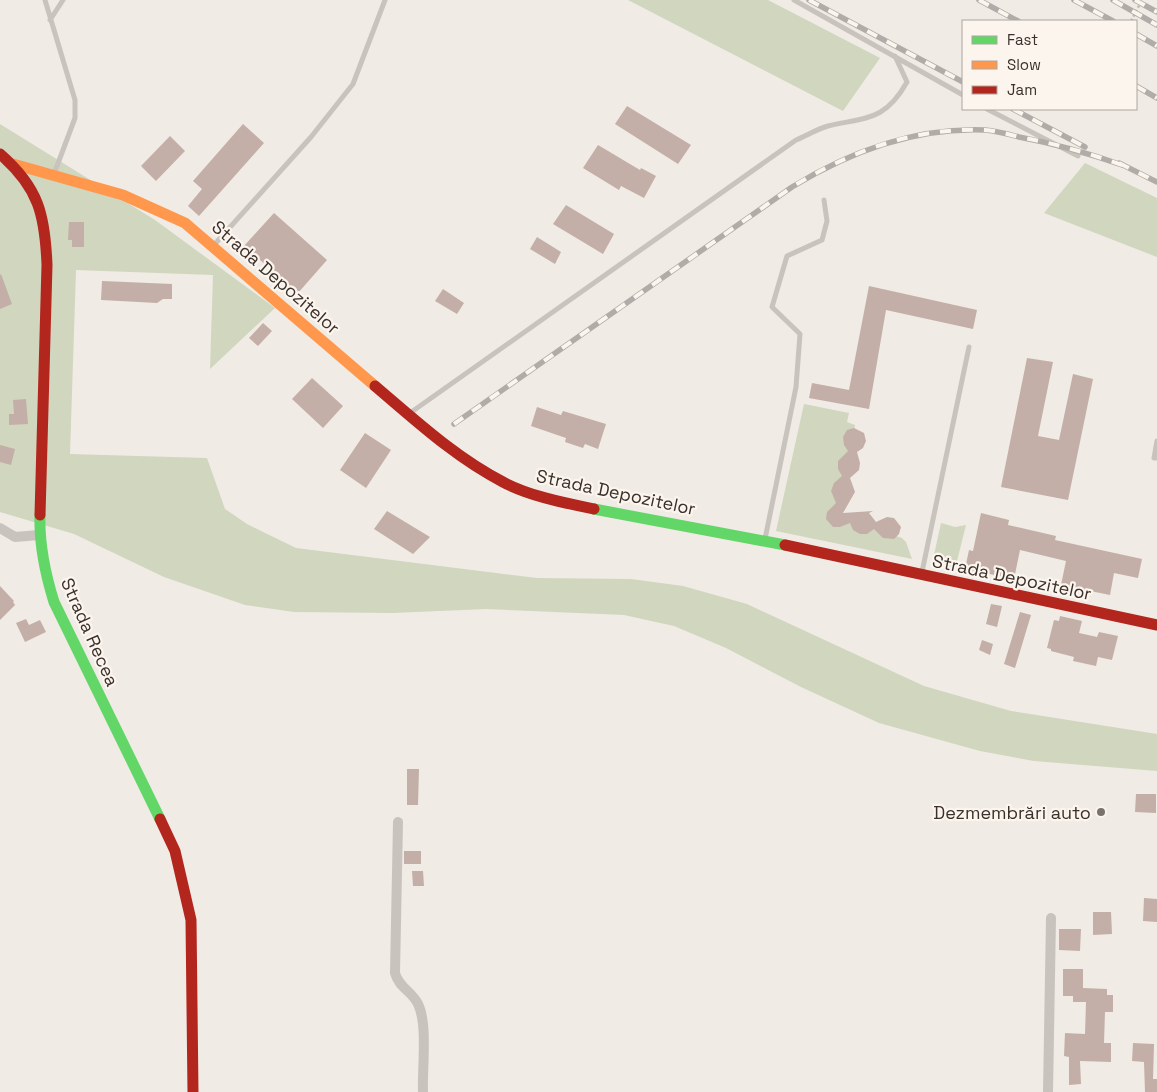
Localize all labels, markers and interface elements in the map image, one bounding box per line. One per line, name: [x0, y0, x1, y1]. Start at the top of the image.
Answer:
legend: [962, 20, 1137, 110]
text: Fast: [1007, 30, 1038, 49]
text: Slow: [1007, 55, 1041, 74]
text: Jam: [1007, 80, 1037, 99]
street label: Strada Depozitelor: [207, 215, 345, 339]
street label: Strada Depozitelor: [534, 464, 698, 520]
street label: Strada Depozitelor: [930, 549, 1094, 605]
street label: Strada Recea: [56, 574, 124, 690]
place label: Dezmembrări auto: [933, 801, 1091, 824]
marker: Dezmembrări auto: [1095, 806, 1107, 818]

